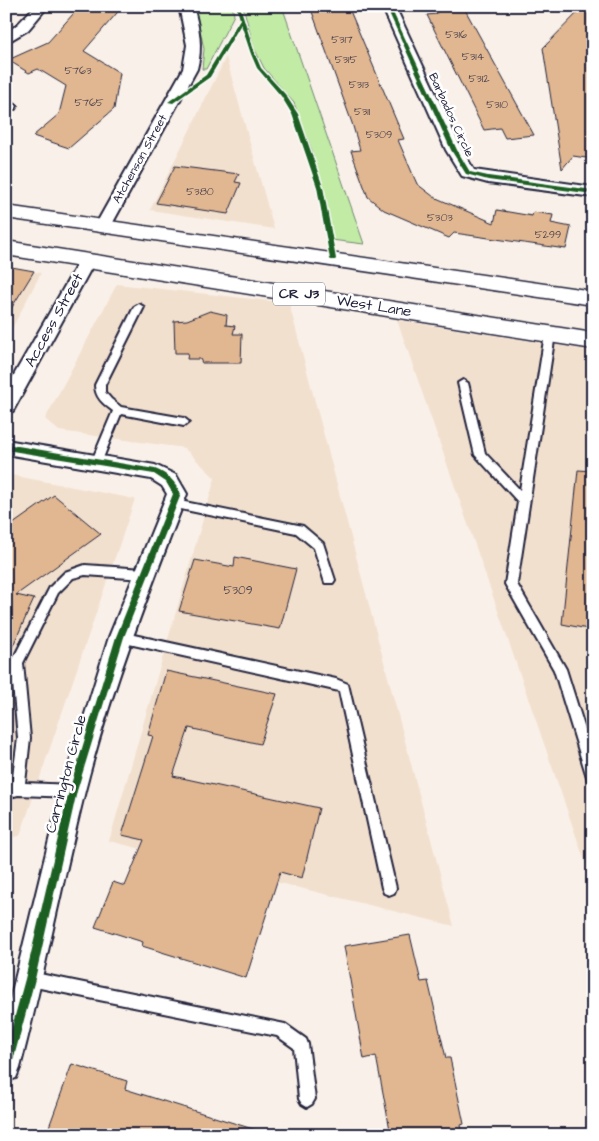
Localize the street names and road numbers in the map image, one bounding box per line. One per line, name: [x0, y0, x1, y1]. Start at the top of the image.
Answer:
street label: Barbados Circle: [424, 70, 478, 160]
street label: Atchenson Street: [109, 111, 172, 206]
street label: Access Street: [20, 269, 88, 371]
road number: CR J3: [273, 282, 325, 306]
street label: West Lane: [335, 290, 413, 322]
street label: Carrington Circle: [40, 713, 93, 836]

